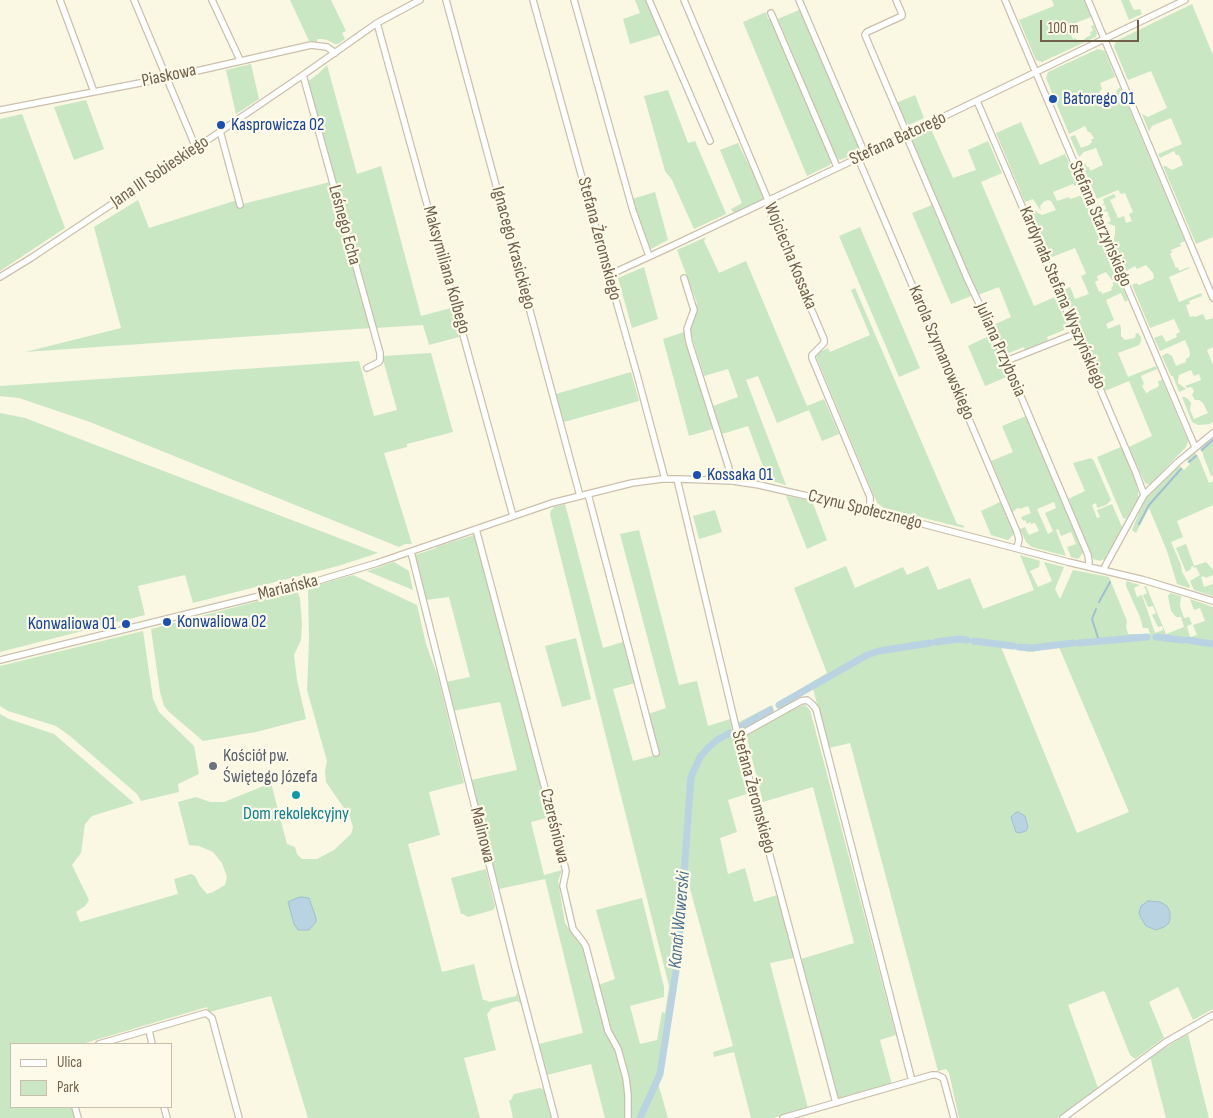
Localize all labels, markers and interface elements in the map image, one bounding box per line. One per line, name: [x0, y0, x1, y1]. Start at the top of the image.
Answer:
scale bar: [1043, 10, 1142, 42]
text: 100 m: [1048, 19, 1079, 38]
street label: Piaskowa: [140, 60, 198, 92]
place label: Batorego 01: [1063, 88, 1135, 110]
marker: Batorego 01: [1047, 93, 1059, 105]
street label: Stefana Batorego: [846, 107, 950, 171]
place label: Kasprowicza 02: [231, 114, 324, 136]
marker: Kasprowicza 02: [215, 119, 227, 131]
street label: Jana III Sobieskiego: [107, 131, 213, 213]
street label: Stefana Starzyńskiego: [1064, 158, 1136, 290]
street label: Stefana Żeromskiego: [572, 175, 626, 303]
street label: Leśnego Echa: [323, 183, 365, 267]
street label: Ignacego Krasickiego: [486, 184, 540, 312]
street label: Wojciecha Kossaka: [759, 199, 821, 313]
street label: Kardynała Stefana Wyszyńskiego: [1014, 203, 1110, 393]
street label: Maksymiliana Kolbego: [417, 204, 475, 336]
street label: Karola Szymanowskiego: [903, 283, 979, 423]
street label: Juliana Przybosia: [970, 300, 1030, 400]
place label: Kossaka 01: [707, 464, 773, 486]
marker: Kossaka 01: [691, 469, 703, 481]
street label: Czynu Społecznego: [806, 485, 924, 535]
street label: Mariańska: [256, 570, 320, 606]
place label: Konwaliowa 02: [177, 611, 266, 633]
place label: Konwaliowa 01: [28, 613, 116, 635]
marker: Konwaliowa 02: [161, 616, 173, 628]
marker: Konwaliowa 01: [120, 618, 132, 630]
street label: Stefana Żeromskiego: [726, 728, 780, 856]
place label: Kościół pw. Świętego Józefa: [223, 745, 318, 788]
marker: Kościół pw. Świętego Józefa: [207, 760, 219, 772]
street label: Czereśniowa: [534, 787, 574, 865]
marker: Dom rekolekcyjny: [290, 789, 302, 801]
place label: Dom rekolekcyjny: [243, 803, 349, 825]
street label: Malinowa: [465, 805, 499, 865]
water label: Kanał Wawerski: [664, 870, 696, 970]
legend: [10, 1043, 172, 1108]
text: Ulica: [57, 1053, 82, 1072]
text: Park: [57, 1078, 79, 1097]

